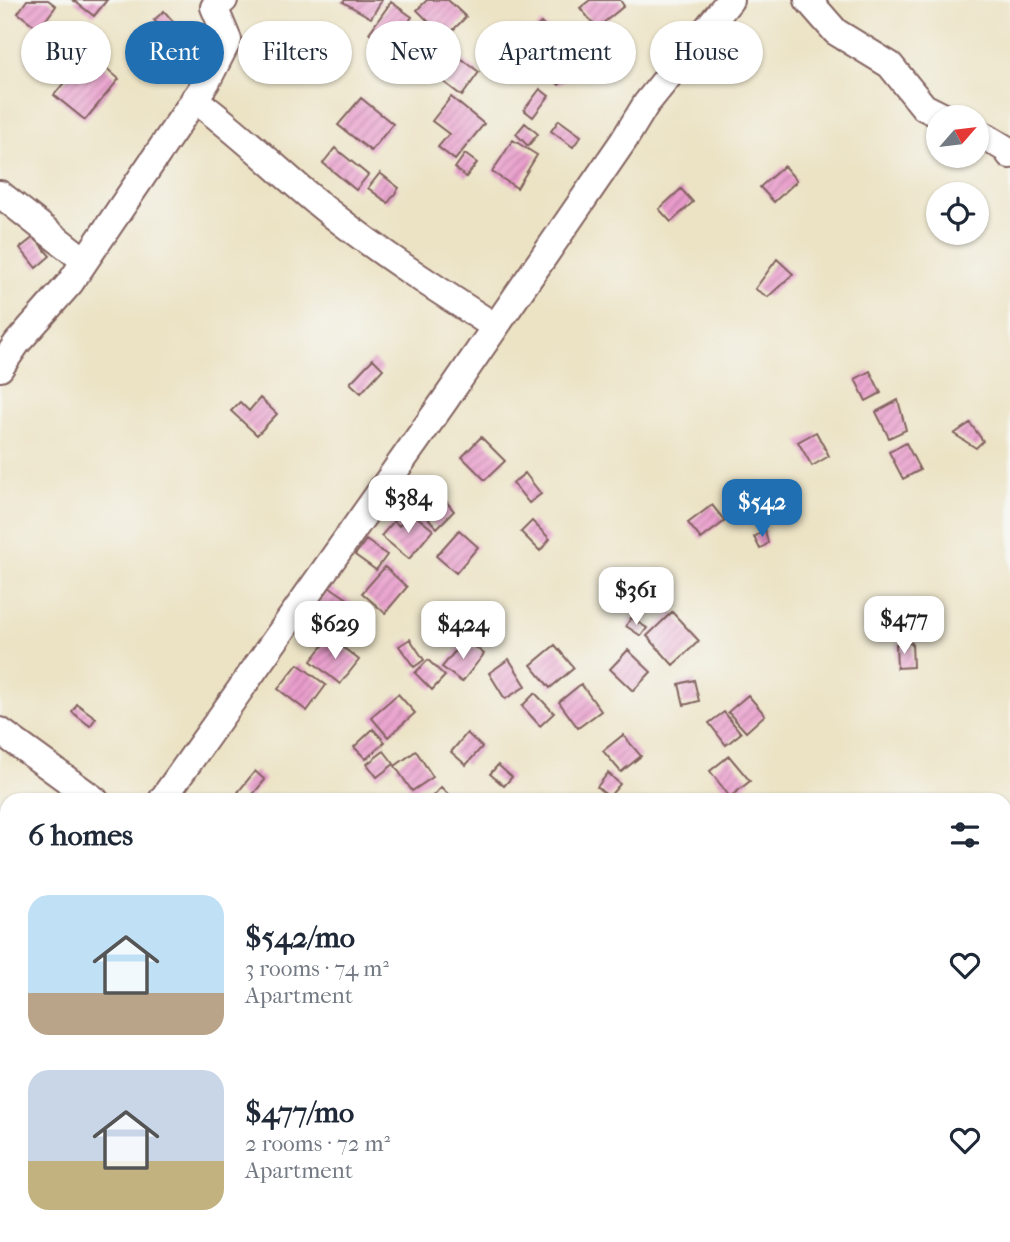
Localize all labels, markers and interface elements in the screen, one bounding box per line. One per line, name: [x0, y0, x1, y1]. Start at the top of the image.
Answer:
chip: Buy: [21, 21, 111, 84]
chip: Rent: [125, 21, 224, 84]
chip: Filters: [238, 21, 352, 84]
chip: New: [366, 21, 461, 84]
chip: Apartment: [475, 21, 636, 84]
chip: House: [650, 21, 763, 84]
north arrow: [926, 105, 989, 168]
map controls: [926, 105, 989, 245]
button: locate: [926, 182, 989, 245]
pin: $384: [367, 476, 449, 535]
pin: $542: [721, 480, 803, 539]
text: $384: [384, 484, 432, 511]
text: $542: [738, 488, 786, 515]
pin: $361: [595, 568, 677, 627]
text: $361: [615, 576, 657, 603]
pin: $477: [863, 596, 945, 656]
pin: $629: [294, 602, 376, 661]
pin: $424: [422, 602, 504, 661]
text: $477: [880, 605, 928, 632]
text: $629: [311, 610, 360, 637]
text: $424: [437, 610, 489, 637]
icon: filters: [946, 816, 984, 854]
text: 6 homes: [28, 818, 133, 853]
text: $542/mo: [245, 920, 355, 955]
icon: home: [84, 923, 168, 1007]
icon: heart: [946, 946, 984, 984]
text: 3 rooms · 74 m²: [245, 955, 389, 982]
text: Apartment: [245, 982, 353, 1009]
text: $477/mo: [245, 1095, 354, 1130]
icon: home: [84, 1098, 168, 1182]
icon: heart: [946, 1121, 984, 1159]
text: 2 rooms · 72 m²: [245, 1130, 390, 1157]
text: Apartment: [245, 1157, 353, 1184]

